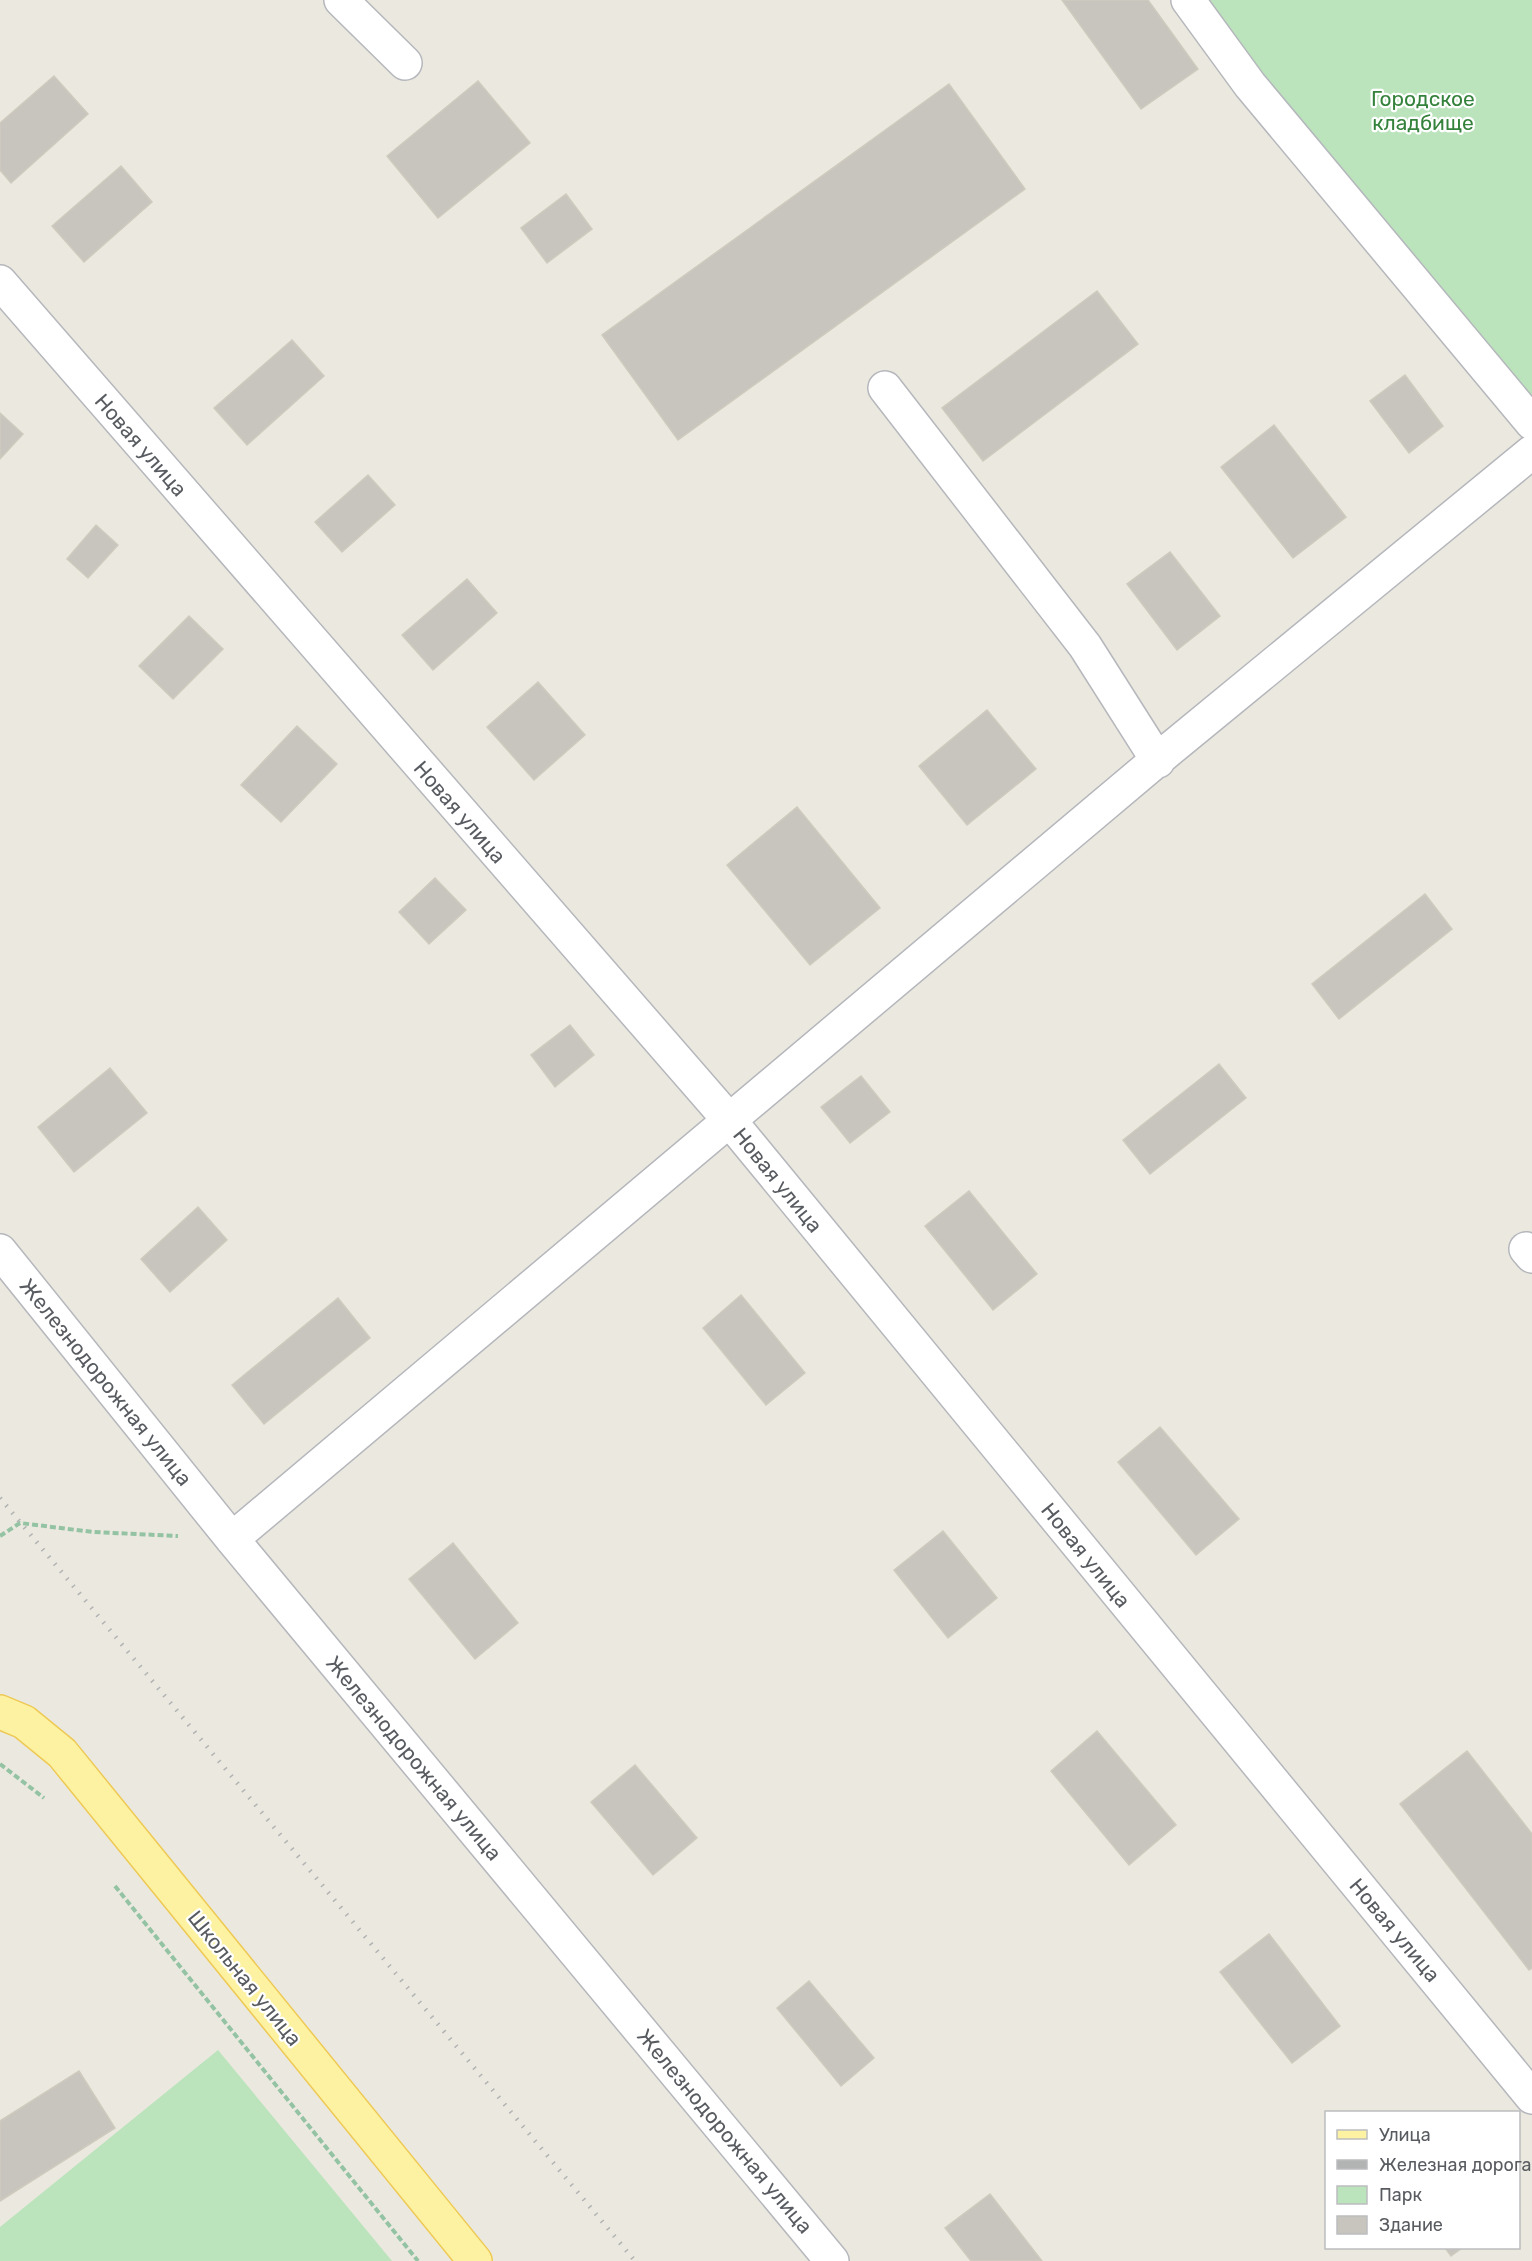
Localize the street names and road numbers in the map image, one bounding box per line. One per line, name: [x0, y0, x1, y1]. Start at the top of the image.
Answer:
street label: Новая улица: [90, 389, 192, 501]
street label: Новая улица: [409, 756, 511, 868]
street label: Новая улица: [728, 1123, 828, 1237]
street label: Железнодорожная улица: [15, 1273, 197, 1491]
street label: Новая улица: [1036, 1498, 1136, 1612]
street label: Железнодорожная улица: [321, 1651, 507, 1865]
street label: Новая улица: [1344, 1873, 1446, 1987]
street label: Школьная улица: [183, 1905, 307, 2051]
street label: Железнодорожная улица: [632, 2024, 818, 2238]

